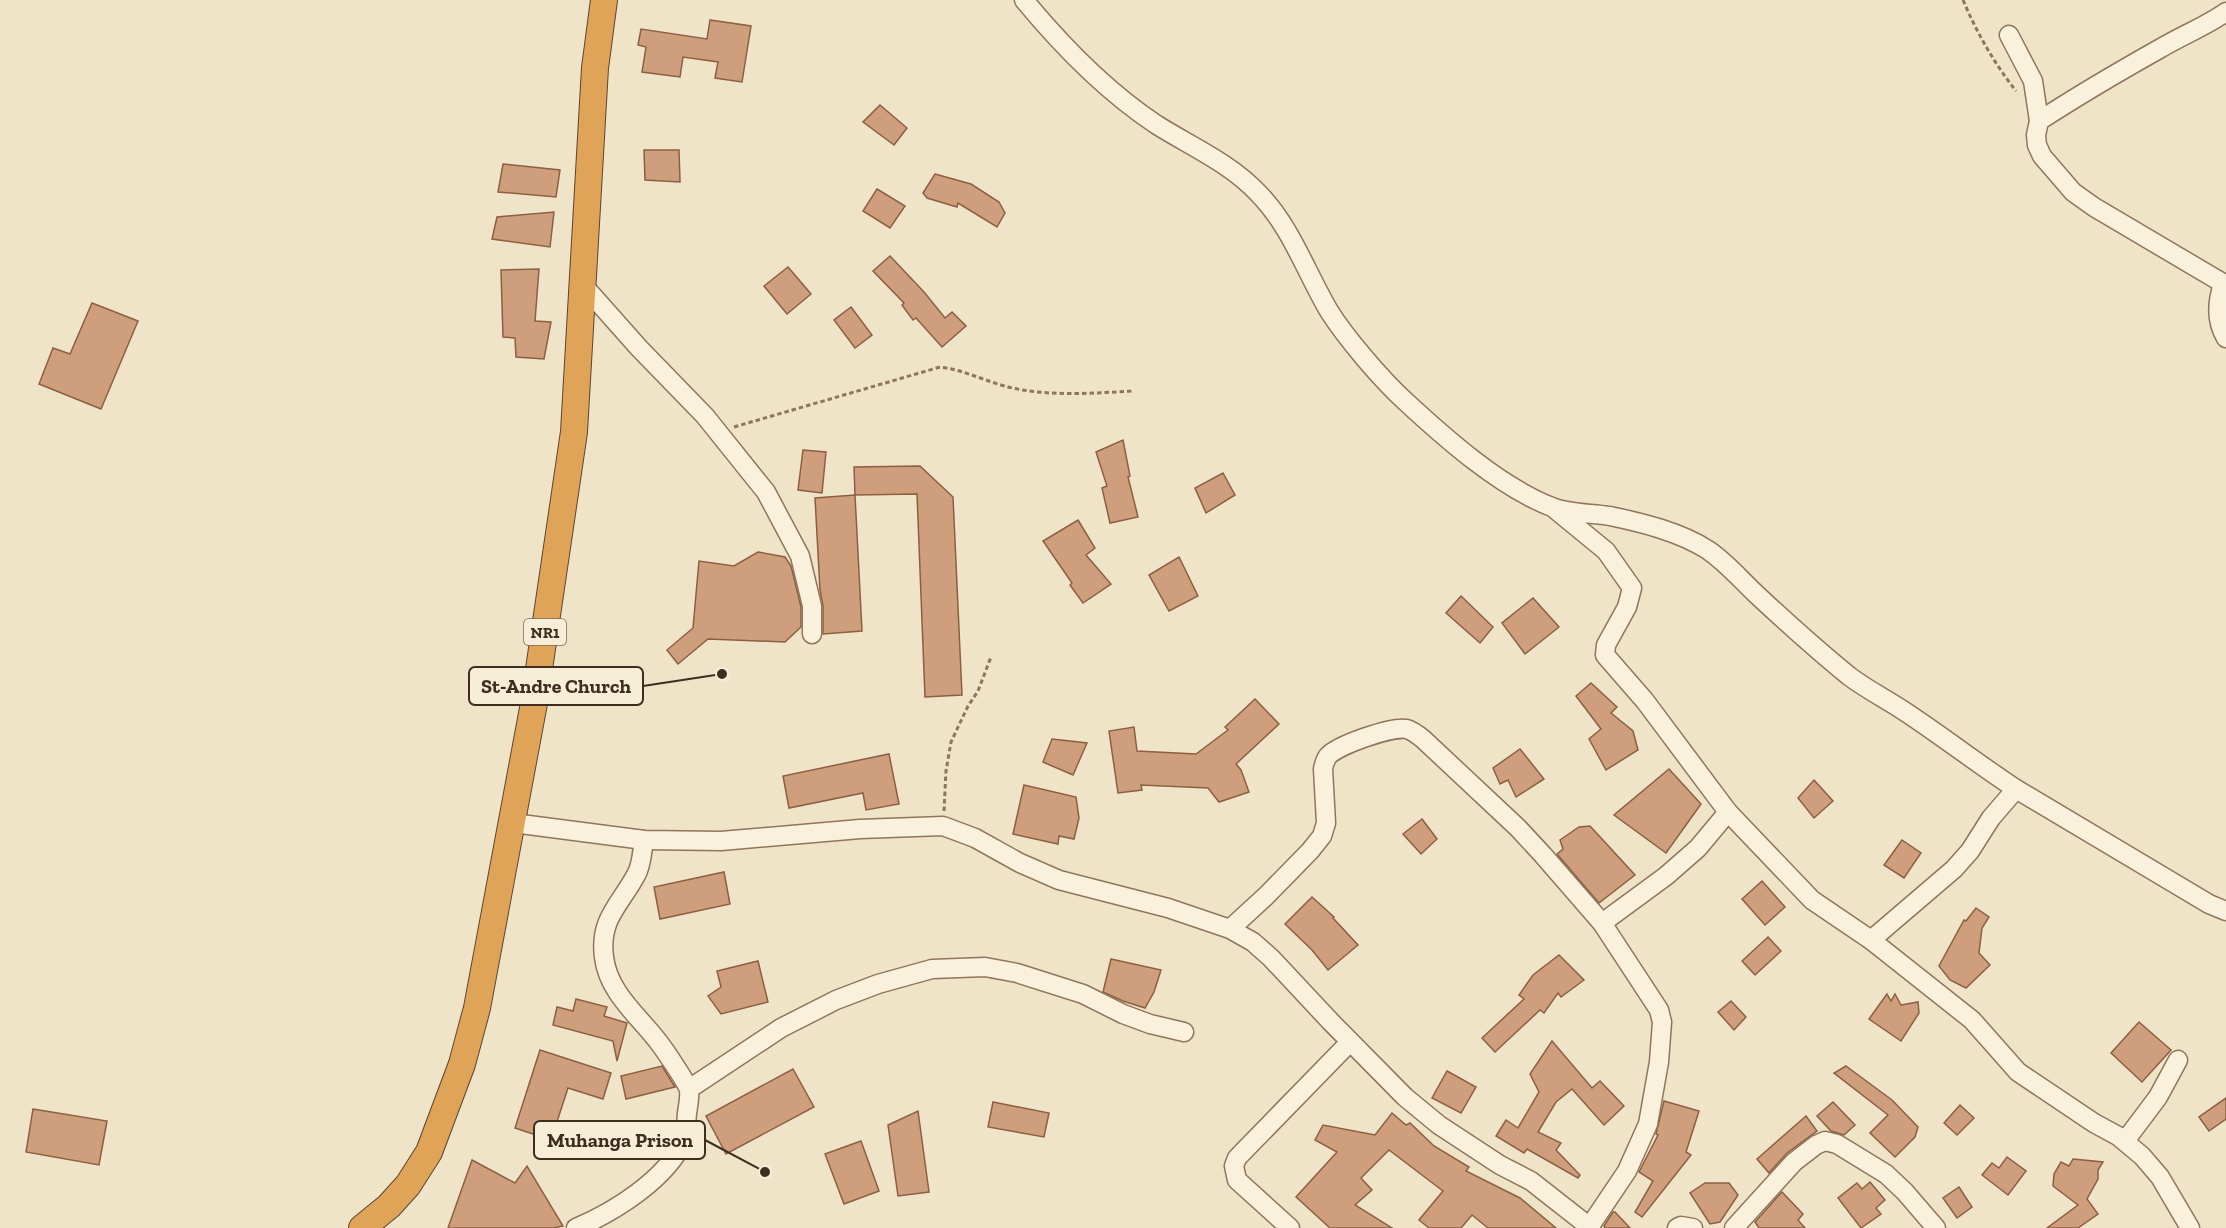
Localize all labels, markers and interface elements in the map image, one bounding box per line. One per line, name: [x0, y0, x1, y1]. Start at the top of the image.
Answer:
road number: NR1: [524, 619, 566, 645]
callout: St-Andre Church: [469, 667, 643, 705]
text: St-Andre Church: [481, 674, 631, 698]
callout: Muhanga Prison: [534, 1121, 705, 1159]
text: Muhanga Prison: [547, 1128, 693, 1152]

